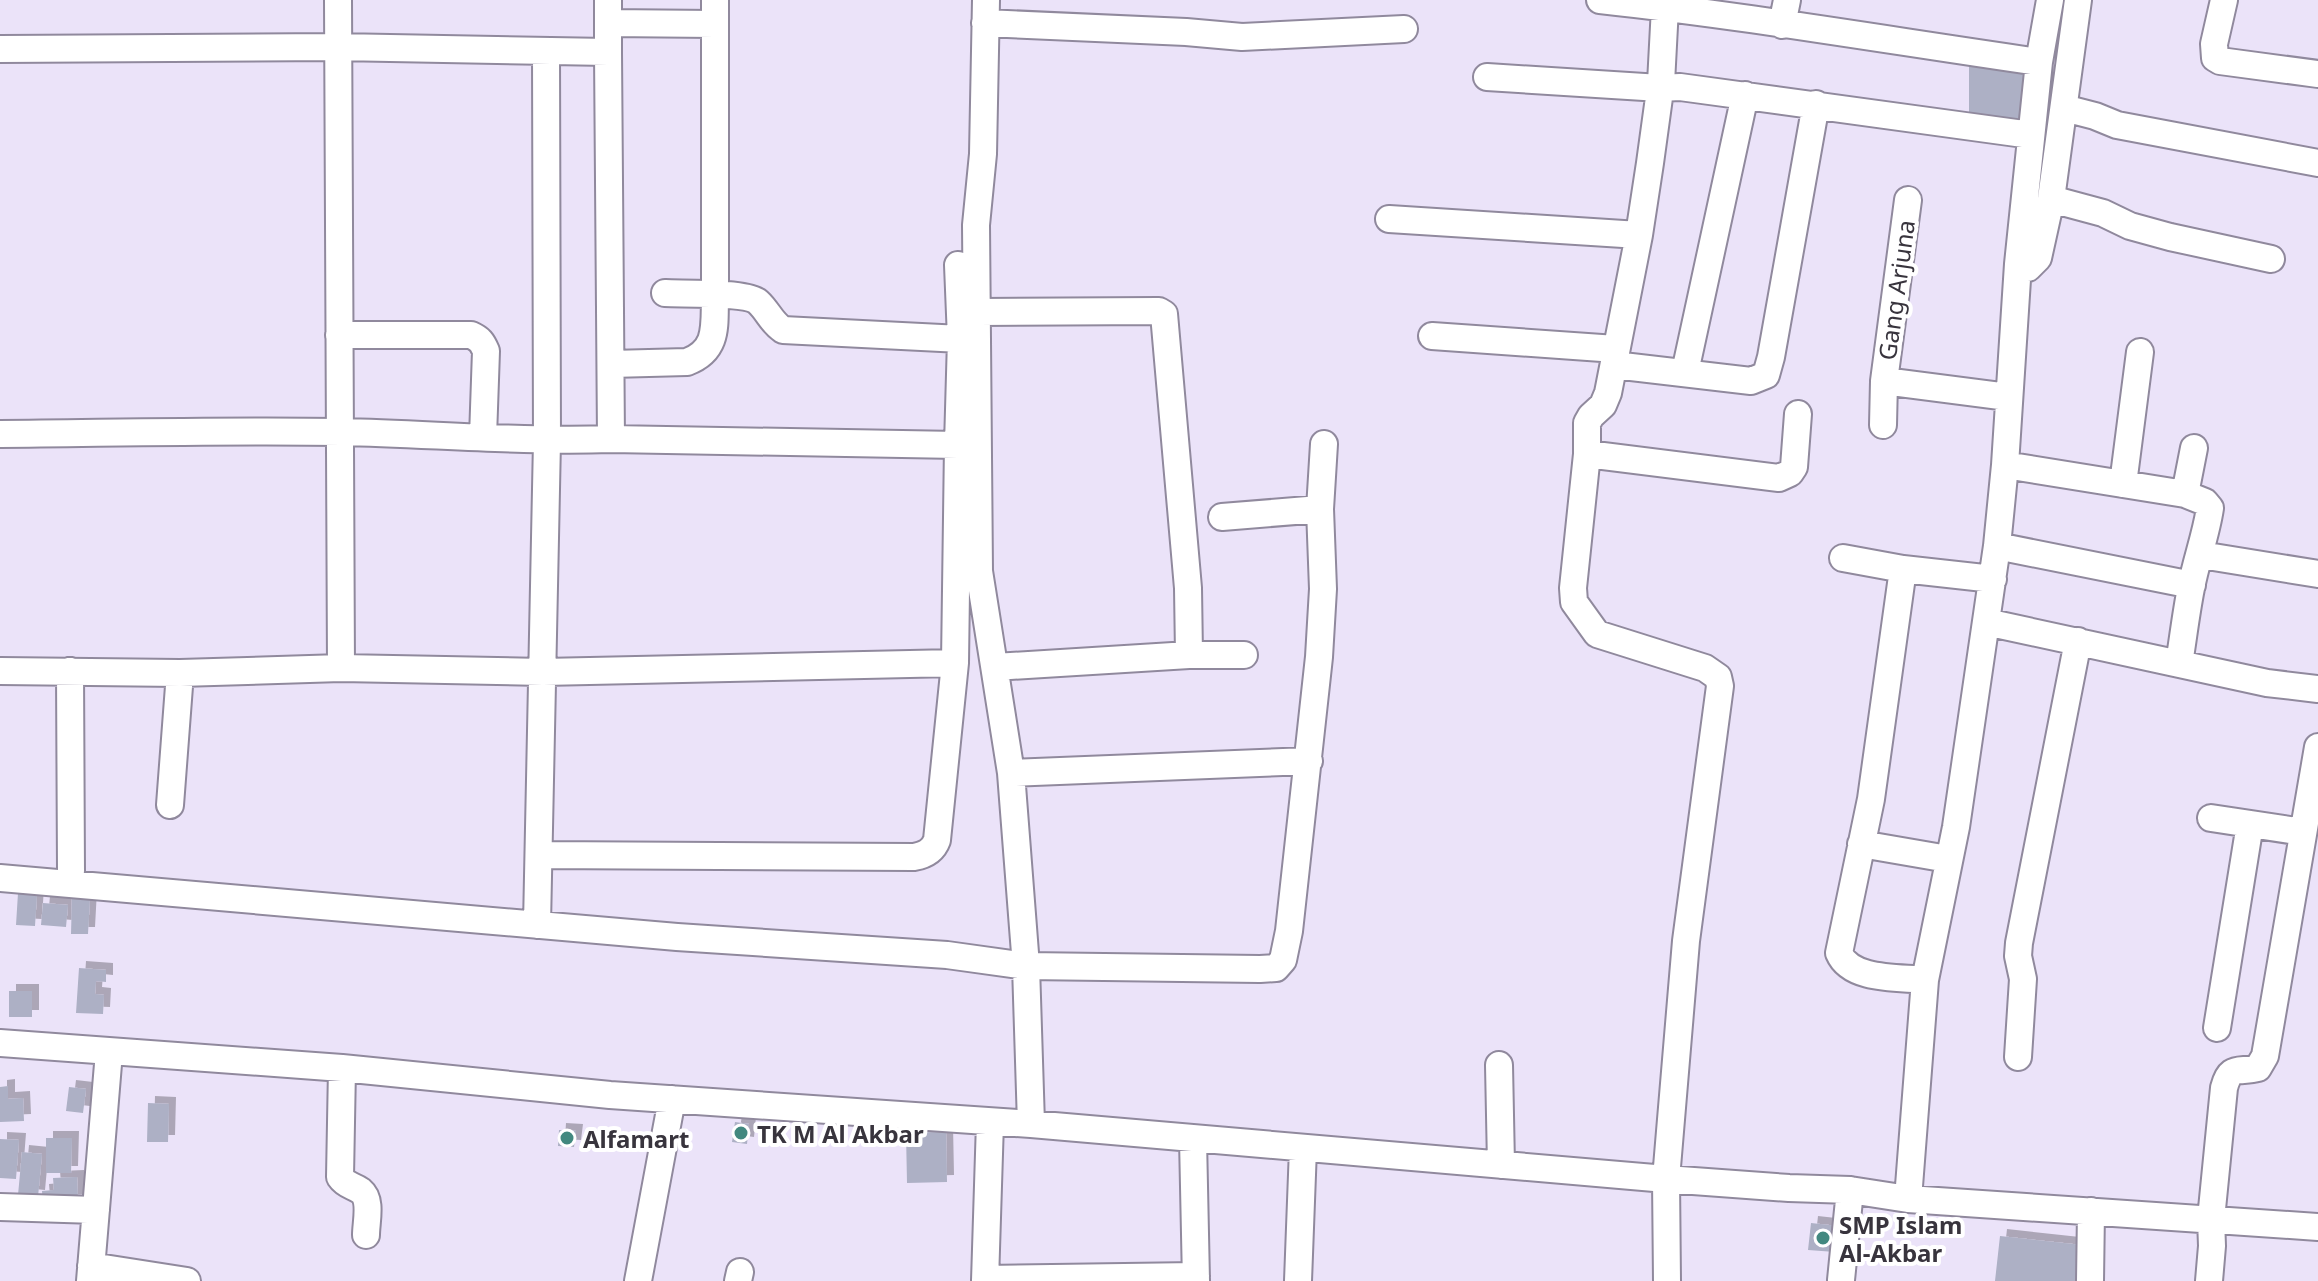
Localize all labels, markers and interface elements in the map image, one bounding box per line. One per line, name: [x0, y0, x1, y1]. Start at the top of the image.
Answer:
street label: Gang Arjuna: [1870, 218, 1922, 362]
place label: TK M Al Akbar: [757, 1117, 924, 1150]
place label: Alfamart: [583, 1122, 689, 1155]
marker: TK M Al Akbar: [732, 1124, 750, 1142]
marker: Alfamart: [558, 1129, 576, 1147]
place label: SMP Islam Al-Akbar: [1839, 1208, 1962, 1269]
marker: SMP Islam Al-Akbar: [1814, 1229, 1832, 1247]

